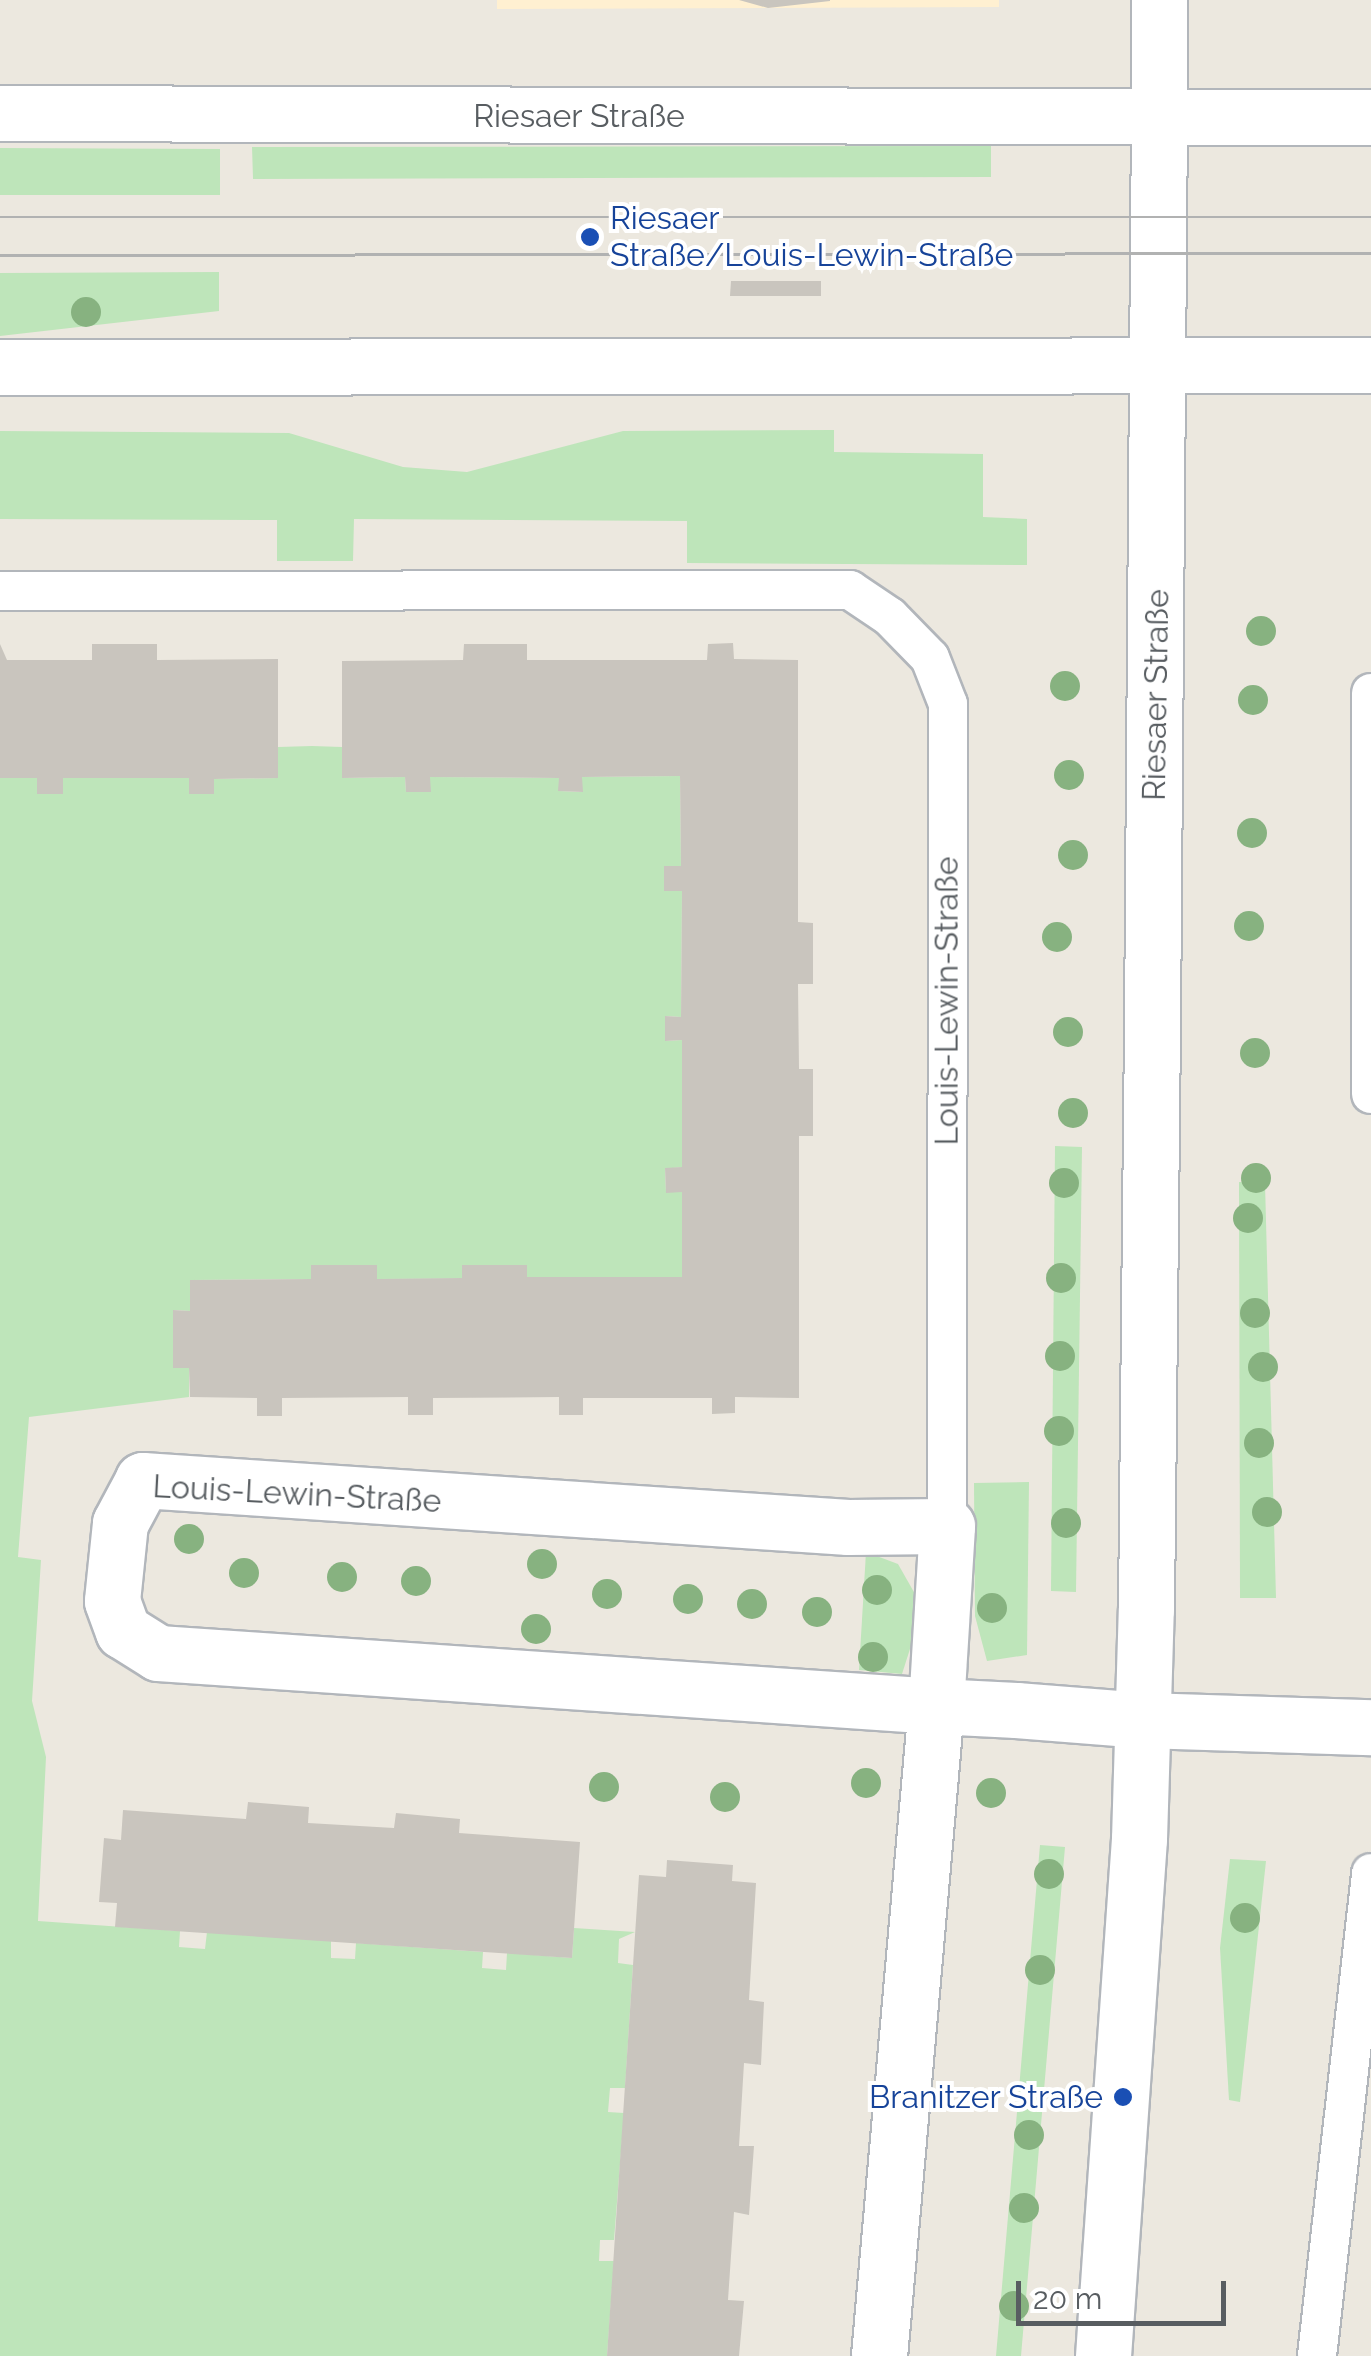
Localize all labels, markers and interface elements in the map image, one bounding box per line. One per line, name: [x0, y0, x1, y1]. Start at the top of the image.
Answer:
street label: Riesaer Straße: [473, 97, 685, 135]
place label: Riesaer Straße/Louis-Lewin-Straße: [610, 200, 1013, 275]
marker: Riesaer Straße/Louis-Lewin-Straße: [579, 226, 601, 248]
street label: Riesaer Straße: [1135, 588, 1177, 802]
street label: Louis-Lewin-Straße: [928, 857, 966, 1145]
street label: Louis-Lewin-Straße: [152, 1467, 442, 1521]
place label: Branitzer Straße: [868, 2078, 1103, 2116]
marker: Branitzer Straße: [1112, 2086, 1134, 2108]
scale bar: [1021, 2261, 1231, 2323]
text: 20 m: [1033, 2281, 1102, 2316]

